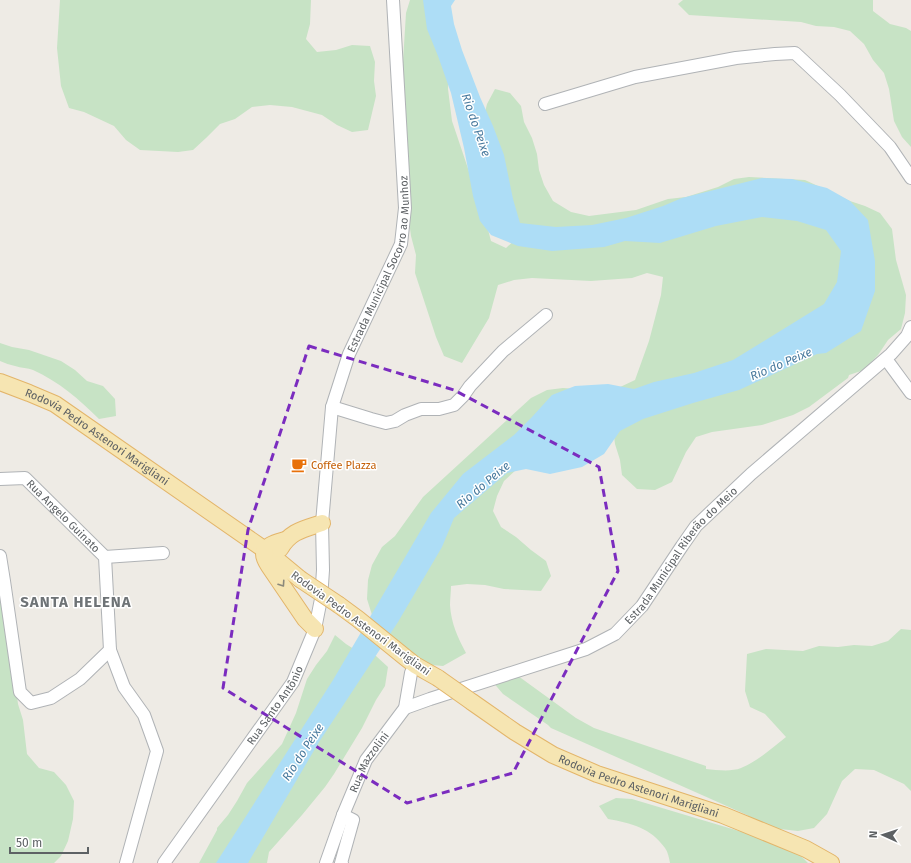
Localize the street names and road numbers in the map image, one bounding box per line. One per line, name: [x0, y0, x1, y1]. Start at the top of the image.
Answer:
street label: Estrada Municipal Socorro ao Munhoz: [345, 175, 412, 354]
street label: Rodovia Pedro Astenori Marigliani: [23, 386, 171, 488]
street label: Rua Angelo Guinato: [24, 477, 102, 555]
street label: Estrada Municipal Riberão do Meio: [622, 484, 740, 627]
street label: Rodovia Pedro Astenori Marigliani: [289, 568, 433, 678]
street label: Rua Santo Antônio: [244, 664, 306, 748]
street label: Rua Mazzolini: [347, 729, 392, 795]
street label: Rodovia Pedro Astenori Marigliani: [556, 752, 720, 820]

